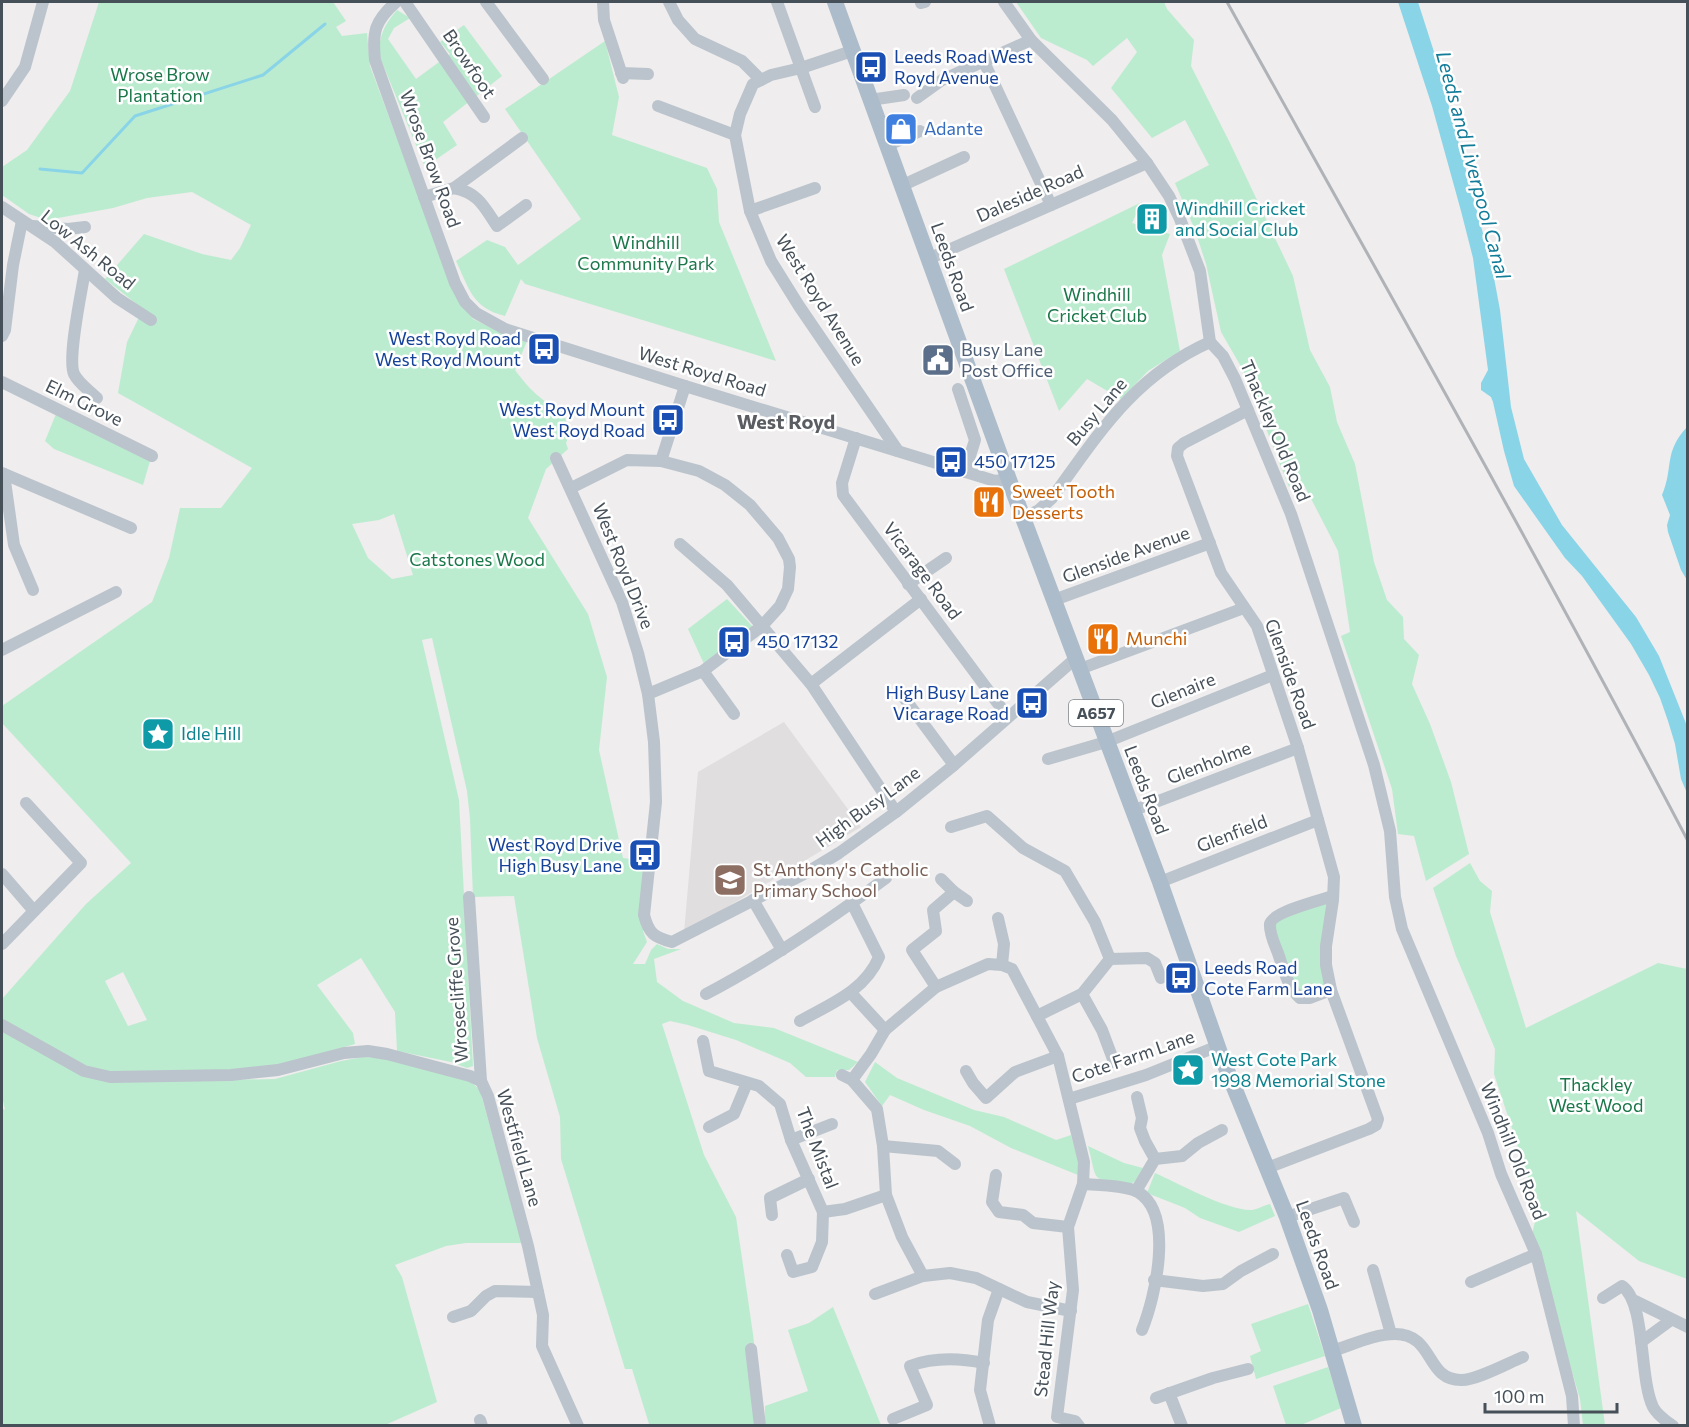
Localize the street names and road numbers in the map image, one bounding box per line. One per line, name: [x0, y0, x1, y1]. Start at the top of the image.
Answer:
street label: Browfoot: [439, 25, 501, 102]
street label: Wrose Brow Road: [396, 87, 466, 230]
street label: Daleside Road: [973, 160, 1087, 227]
street label: Low Ash Road: [37, 204, 140, 294]
street label: Leeds Road: [927, 219, 979, 314]
street label: West Royd Avenue: [772, 230, 870, 369]
street label: West Royd Road: [636, 341, 769, 401]
street label: Thackley Old Road: [1236, 356, 1316, 505]
street label: Busy Lane: [1061, 373, 1131, 450]
street label: Elm Grove: [42, 374, 127, 430]
street label: West Royd Drive: [589, 499, 659, 632]
street label: Vicarage Road: [879, 517, 967, 623]
street label: Glenside Avenue: [1059, 521, 1192, 587]
street label: Glenside Road: [1261, 616, 1321, 732]
street label: Glenaire: [1147, 667, 1218, 713]
road number: A657: [1069, 700, 1123, 726]
street label: Glenholme: [1163, 736, 1254, 788]
street label: Leeds Road: [1120, 742, 1174, 837]
street label: High Busy Lane: [811, 761, 924, 851]
street label: Glenfield: [1193, 810, 1270, 857]
street label: Wrosecliffe Grove: [440, 917, 472, 1064]
street label: Cote Farm Lane: [1068, 1025, 1197, 1087]
street label: Windhill Old Road: [1476, 1079, 1552, 1223]
street label: Westfield Lane: [493, 1086, 547, 1209]
street label: The Mistal: [792, 1103, 844, 1192]
street label: Leeds Road: [1292, 1197, 1344, 1292]
street label: Stead Hill Way: [1029, 1280, 1063, 1398]

